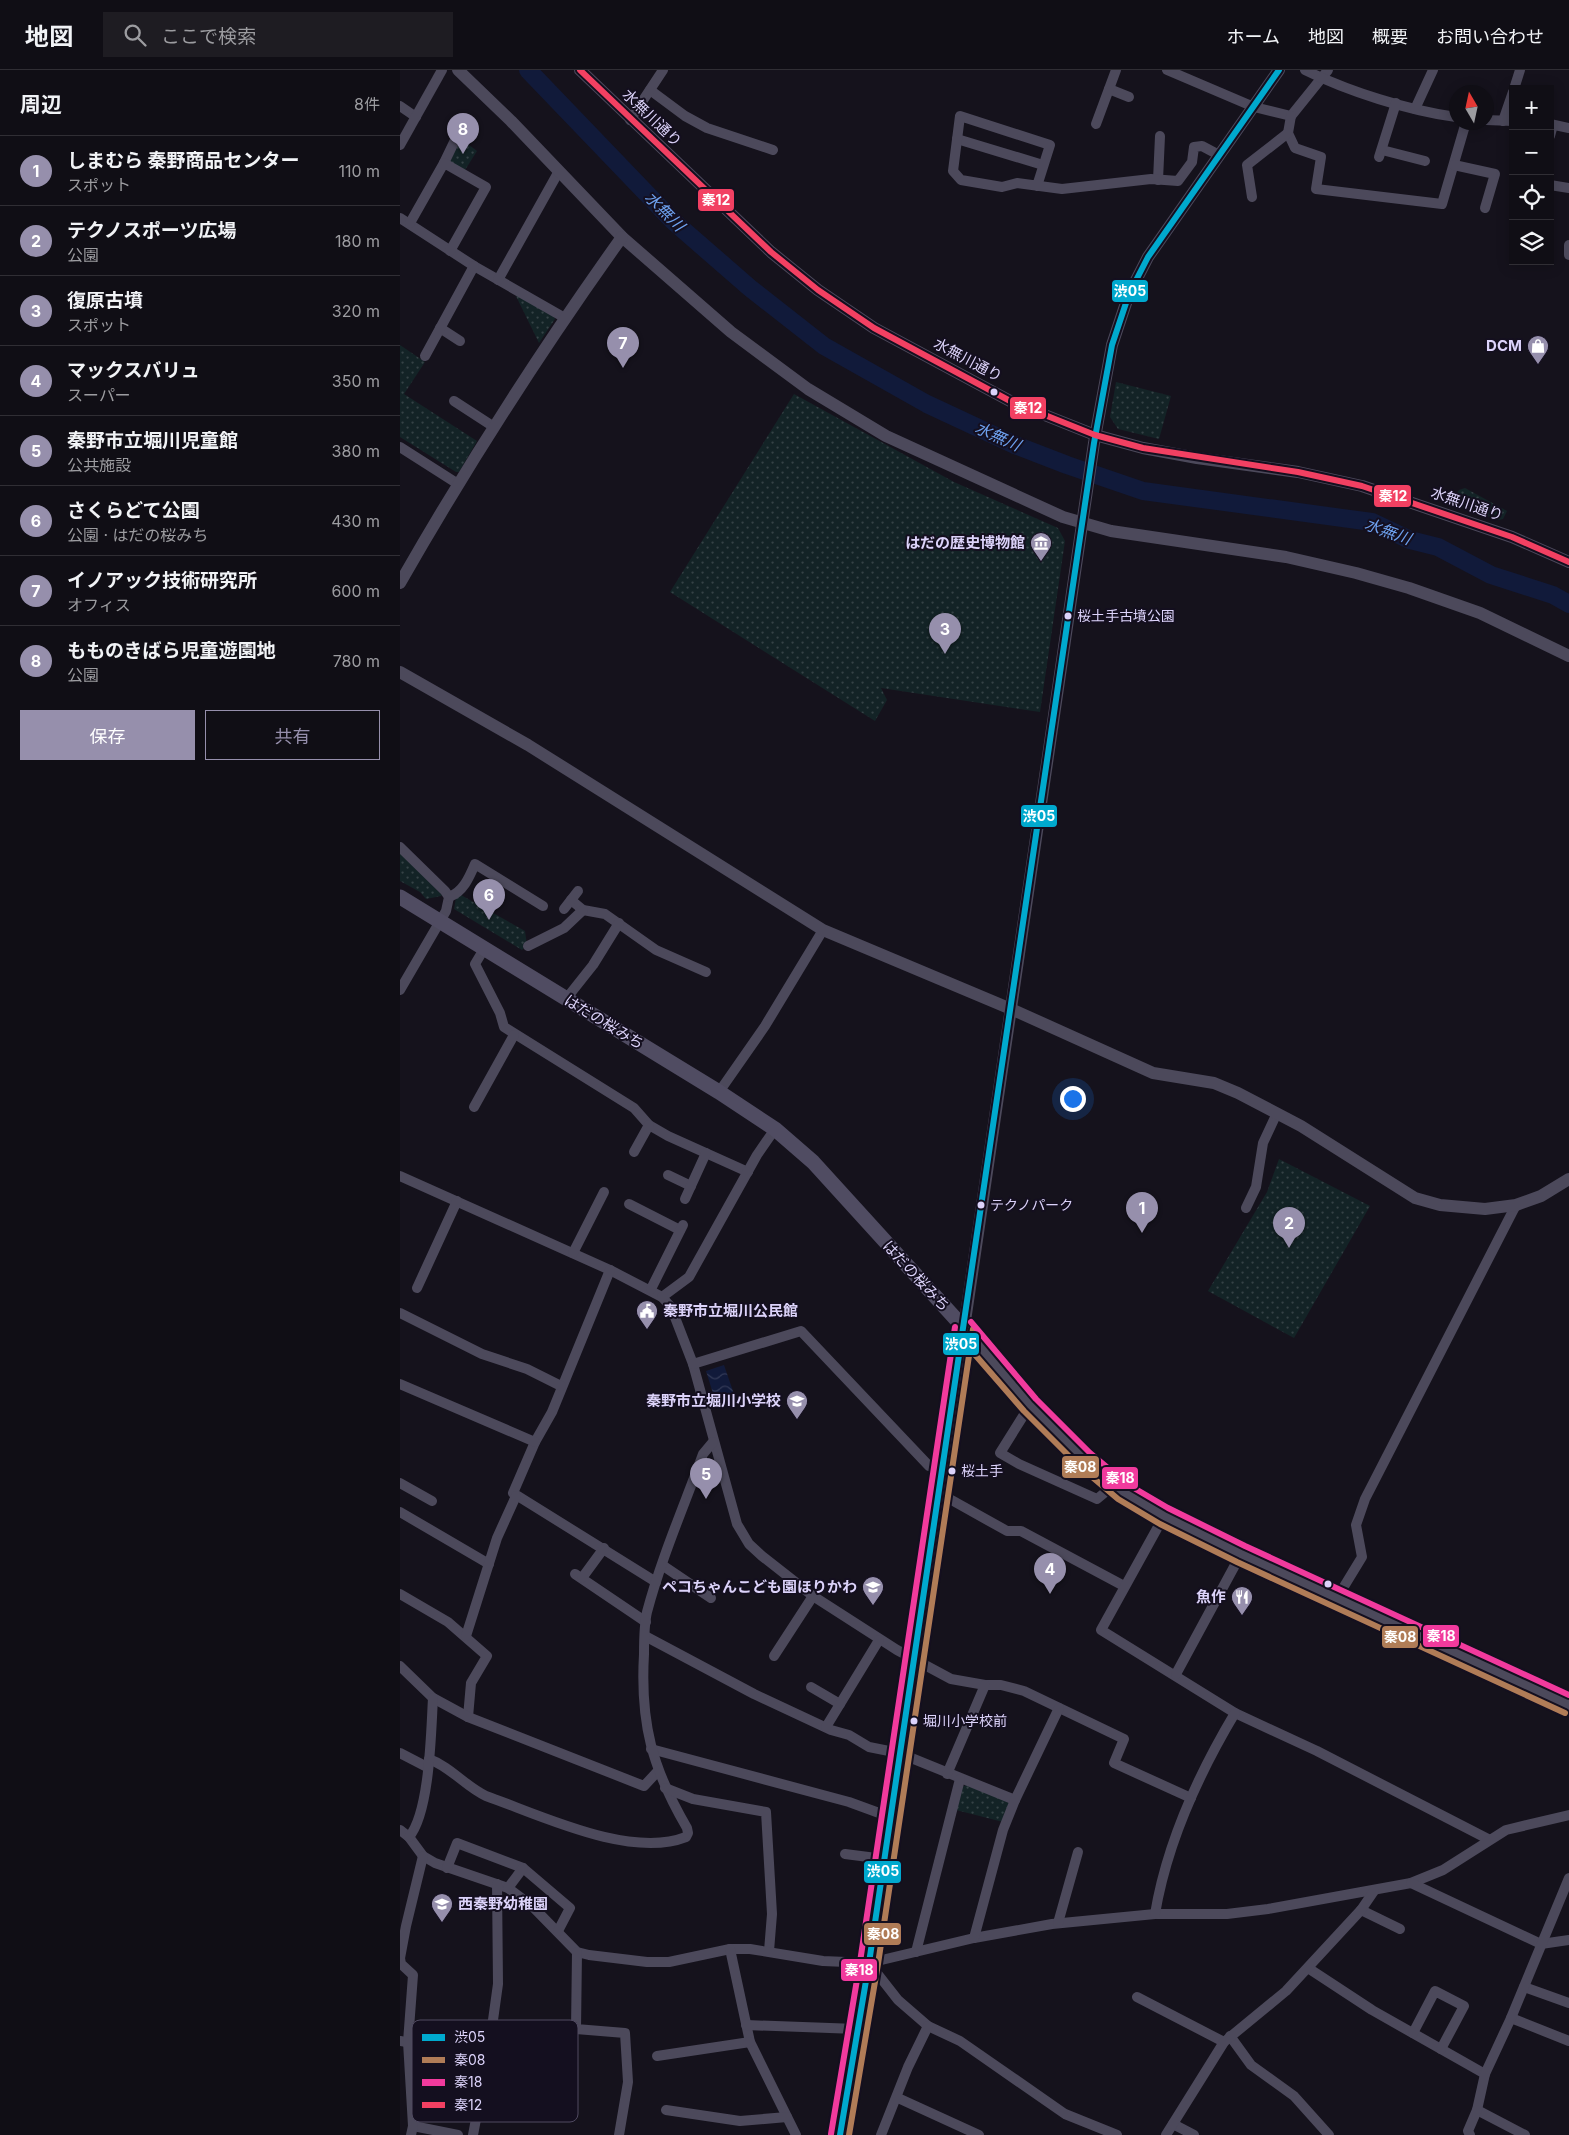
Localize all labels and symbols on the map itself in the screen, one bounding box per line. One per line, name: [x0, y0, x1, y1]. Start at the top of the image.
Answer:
street label: 水無川通り: [619, 85, 686, 151]
north arrow: [1449, 85, 1494, 130]
pin: 8: [447, 113, 479, 154]
water label: 水無川: [641, 187, 690, 236]
line badge: 秦12: [697, 188, 735, 212]
text: 秦12: [702, 191, 731, 208]
line badge: 渋05: [1111, 279, 1149, 303]
text: 渋05: [1114, 282, 1146, 299]
pin: 7: [607, 327, 639, 368]
street label: 水無川通り: [931, 334, 1006, 386]
shop icon: DCM: [1526, 334, 1550, 365]
place label: DCM: [1486, 336, 1522, 355]
unlabelled marker: [989, 387, 999, 397]
line badge: 秦12: [1009, 396, 1047, 420]
text: 秦12: [1014, 399, 1043, 416]
water label: 水無川: [972, 417, 1026, 456]
street label: 水無川通り: [1429, 482, 1506, 525]
line badge: 秦12: [1373, 484, 1412, 508]
text: 秦12: [1379, 487, 1408, 504]
water label: 水無川: [1362, 513, 1416, 549]
museum icon: はだの歴史博物館: [1029, 531, 1053, 562]
place label: はだの歴史博物館: [905, 533, 1025, 552]
place label: 桜土手古墳公園: [1077, 607, 1175, 624]
marker: 桜土手古墳公園: [1063, 611, 1073, 621]
pin: 3: [929, 613, 961, 654]
line badge: 渋05: [1020, 804, 1058, 828]
text: 渋05: [1023, 807, 1055, 824]
pin: 6: [473, 879, 505, 920]
street label: はだの桜みち: [561, 990, 648, 1053]
your location: [1060, 1086, 1086, 1112]
pin: 1: [1126, 1192, 1158, 1233]
place label: テクノパーク: [990, 1196, 1073, 1213]
marker: テクノパーク: [976, 1200, 986, 1210]
pin: 2: [1273, 1207, 1305, 1248]
street label: はだの桜みち: [879, 1236, 954, 1315]
public building icon: 秦野市立堀川公民館: [635, 1299, 659, 1330]
place label: 秦野市立堀川公民館: [663, 1301, 798, 1320]
line badge: 渋05: [942, 1332, 980, 1356]
text: 渋05: [945, 1335, 977, 1352]
school or university icon: 秦野市立堀川小学校: [785, 1389, 809, 1420]
place label: 秦野市立堀川小学校: [646, 1391, 781, 1410]
line badge: 秦08: [1061, 1455, 1100, 1479]
pin: 5: [690, 1458, 722, 1499]
text: 秦08: [1064, 1458, 1096, 1475]
place label: 桜土手: [961, 1462, 1003, 1479]
marker: 桜土手: [947, 1466, 957, 1476]
line badge: 秦18: [1101, 1466, 1139, 1490]
text: 秦18: [1105, 1469, 1135, 1486]
pin: 4: [1034, 1553, 1066, 1594]
school or university icon: ペコちゃんこども園ほりかわ: [861, 1575, 885, 1606]
place label: ペコちゃんこども園ほりかわ: [662, 1577, 857, 1596]
unlabelled marker: [1323, 1579, 1333, 1589]
restaurant icon: 魚作: [1230, 1585, 1254, 1616]
place label: 魚作: [1196, 1587, 1226, 1606]
line badge: 秦18: [1422, 1624, 1460, 1648]
line badge: 秦08: [1381, 1625, 1419, 1649]
text: 秦18: [1426, 1627, 1456, 1644]
text: 秦08: [1384, 1628, 1416, 1645]
place label: 堀川小学校前: [923, 1712, 1007, 1729]
marker: 堀川小学校前: [909, 1716, 919, 1726]
line badge: 渋05: [863, 1860, 902, 1884]
text: 渋05: [867, 1862, 899, 1879]
school or university icon: 西秦野幼稚園: [430, 1892, 454, 1923]
place label: 西秦野幼稚園: [458, 1894, 548, 1913]
line badge: 秦08: [863, 1922, 902, 1946]
text: 秦08: [867, 1925, 899, 1942]
line badge: 秦18: [840, 1958, 878, 1982]
text: 秦18: [844, 1961, 874, 1978]
legend: [412, 2020, 578, 2122]
text: 渋05: [454, 2028, 485, 2045]
text: 秦08: [454, 2051, 486, 2068]
text: 秦18: [454, 2073, 482, 2090]
text: 秦12: [454, 2096, 482, 2113]

